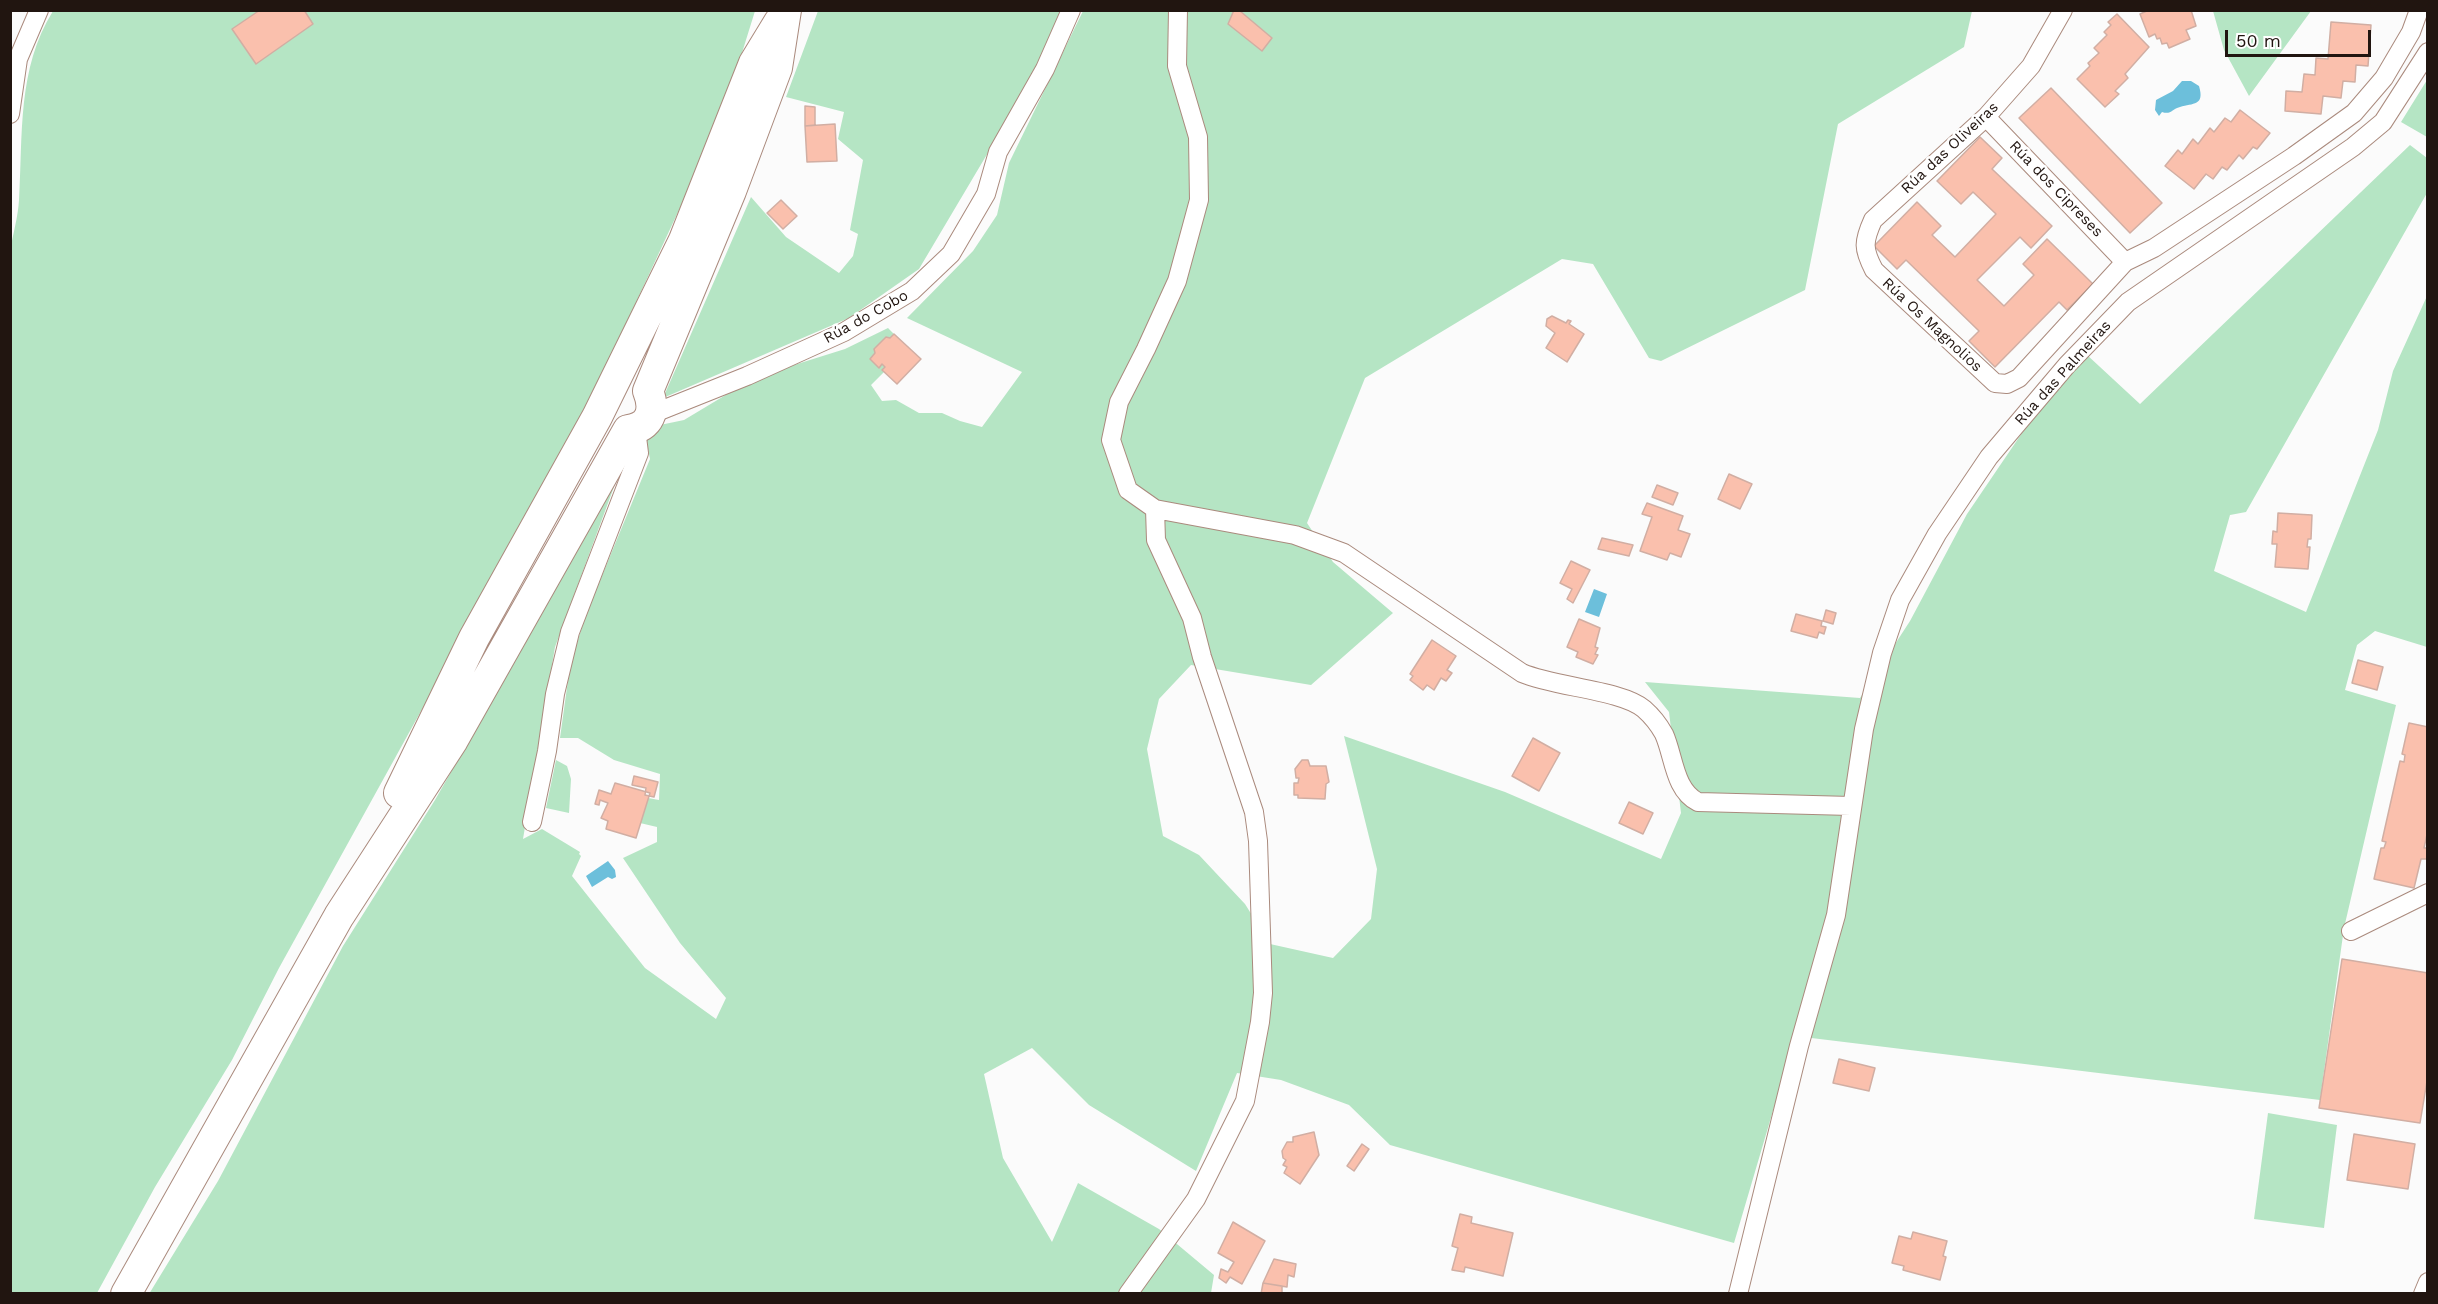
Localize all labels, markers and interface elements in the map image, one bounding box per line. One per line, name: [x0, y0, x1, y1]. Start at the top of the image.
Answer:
scale bar: [2228, 18, 2374, 56]
text: 50 m: [2236, 30, 2281, 51]
street label: Rúa das Oliveiras: [1898, 98, 2002, 198]
street label: Rúa dos Cipreses: [2005, 137, 2107, 241]
street label: Rúa Os Magnolios: [1878, 274, 1986, 376]
street label: Rúa do Cobo: [821, 286, 911, 348]
street label: Rúa das Palmeiras: [2011, 317, 2115, 429]

